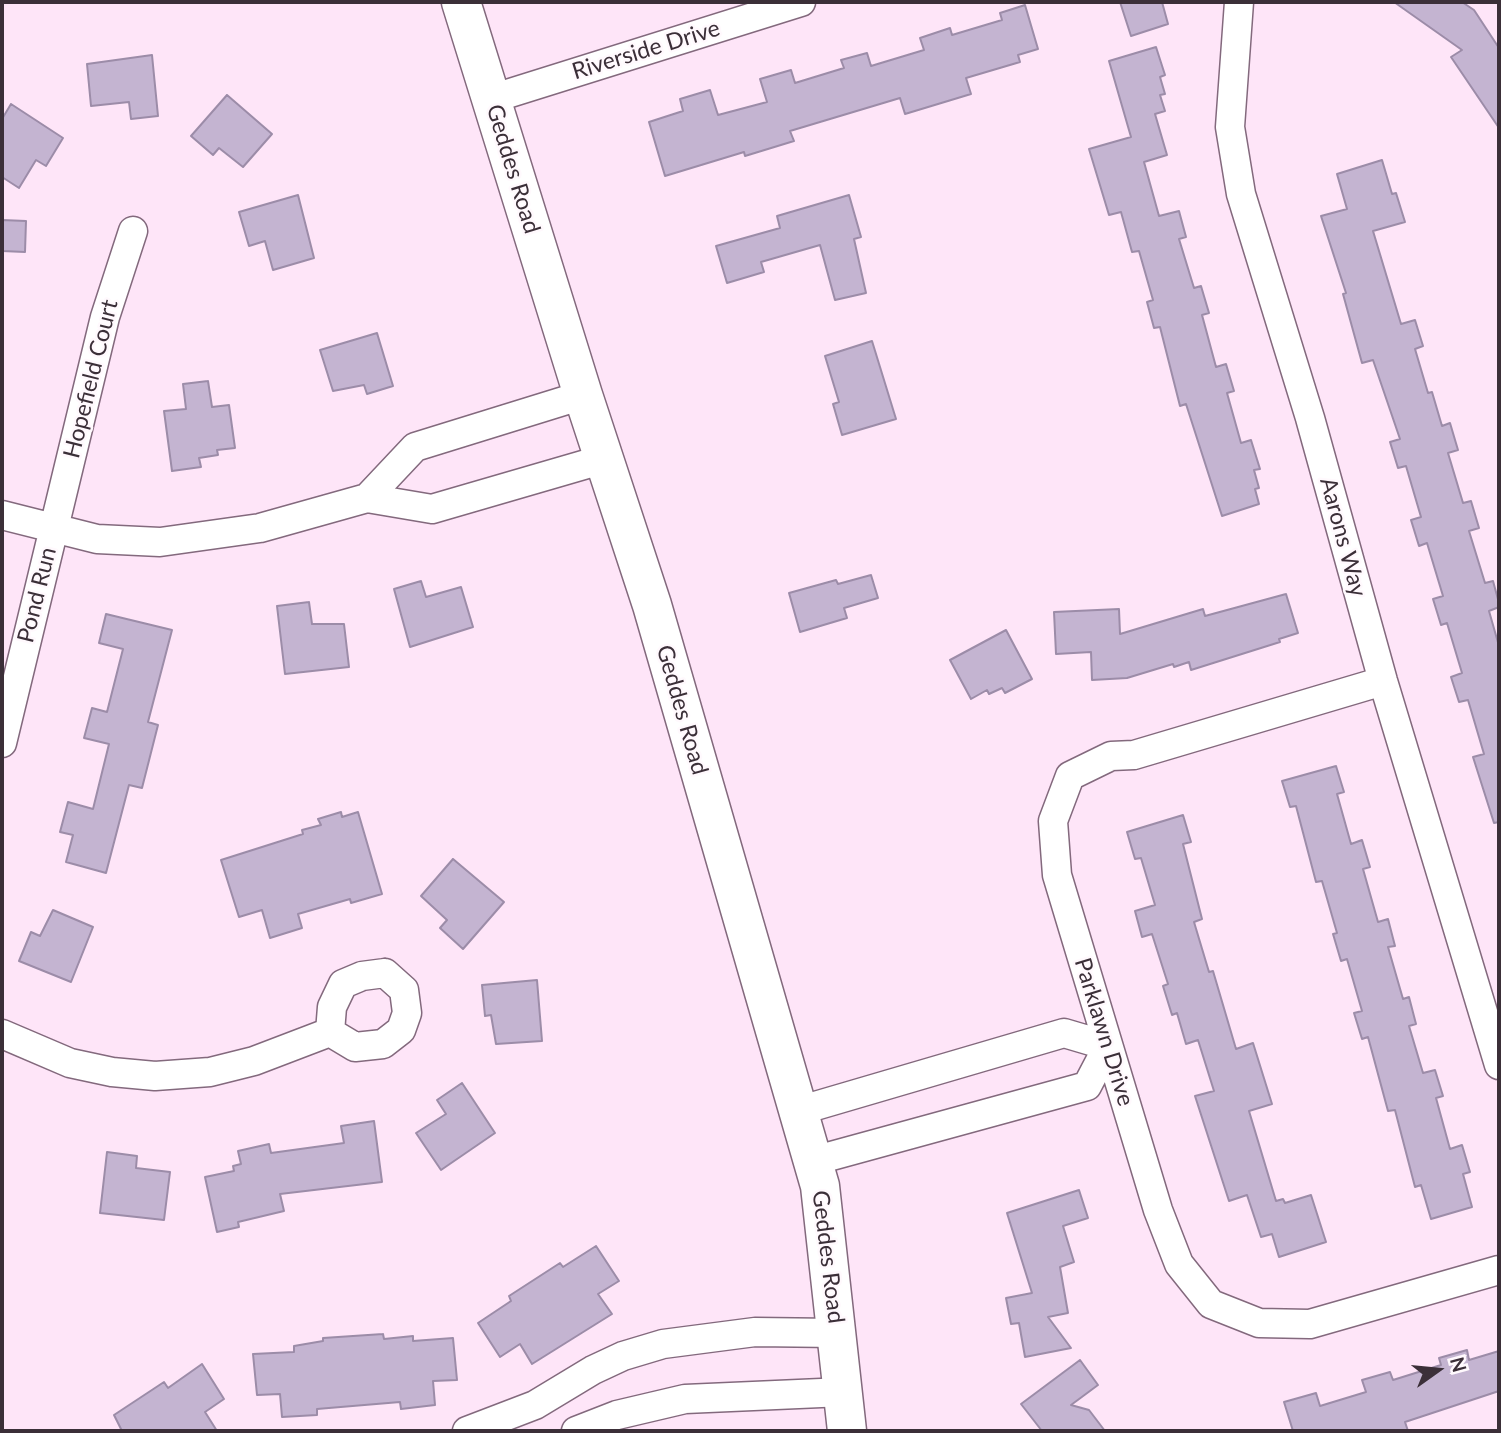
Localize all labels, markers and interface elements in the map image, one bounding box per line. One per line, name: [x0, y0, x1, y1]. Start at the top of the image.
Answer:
street label: Riverside Drive: [569, 14, 723, 86]
street label: Geddes Road: [480, 101, 546, 237]
street label: Hopefield Court: [58, 297, 124, 461]
street label: Aarons Way: [1314, 474, 1372, 600]
street label: Pond Run: [12, 544, 62, 646]
street label: Geddes Road: [650, 642, 714, 778]
street label: Parklawn Drive: [1068, 955, 1140, 1109]
street label: Geddes Road: [806, 1189, 850, 1325]
north arrow: [1403, 1335, 1473, 1405]
text: N: [1446, 1354, 1472, 1374]

